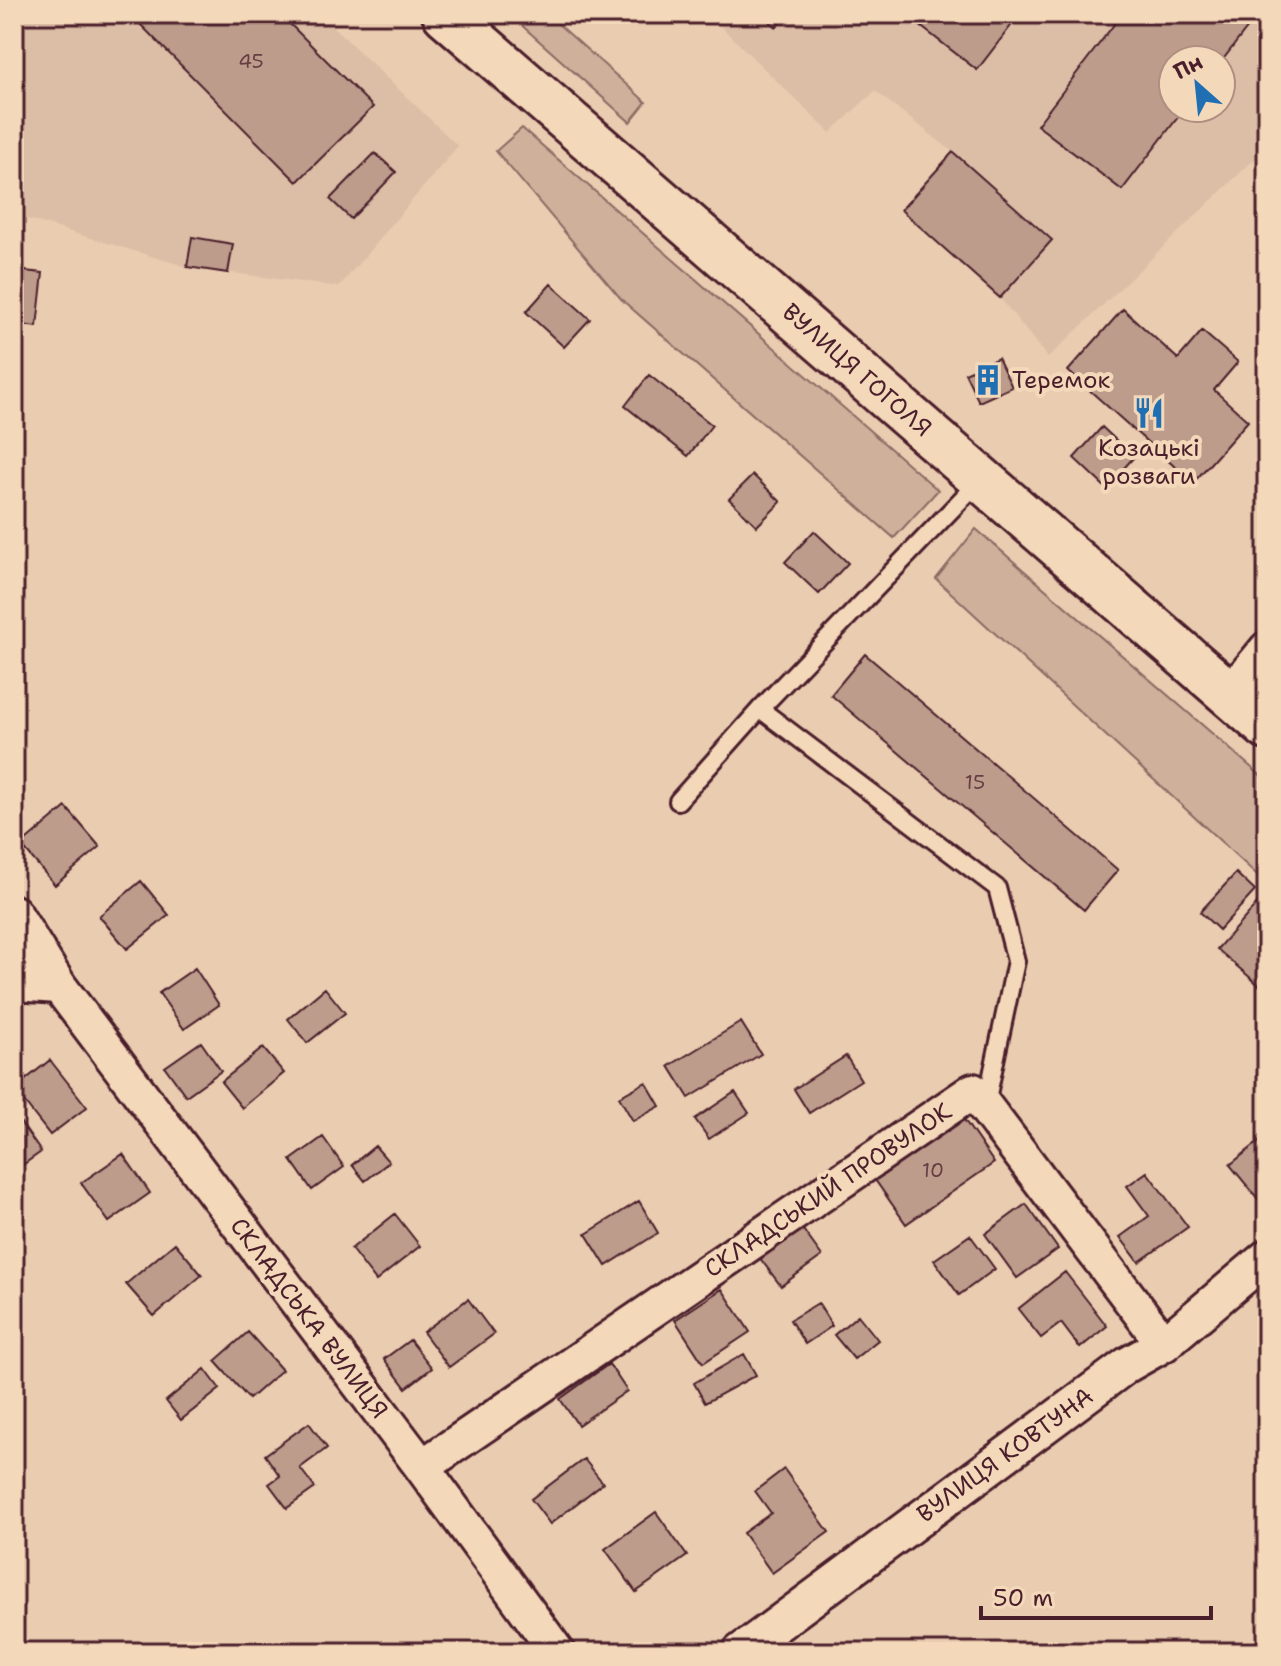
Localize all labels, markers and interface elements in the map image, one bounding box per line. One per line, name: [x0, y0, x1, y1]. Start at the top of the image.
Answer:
north arrow: [1157, 44, 1237, 124]
text: Пн: [1169, 47, 1208, 86]
house number: 45: [238, 48, 264, 74]
street label: ВУЛИЦЯ ГОГОЛЯ: [775, 296, 939, 444]
building icon: Теремок: [971, 363, 1005, 397]
place label: Теремок: [1012, 364, 1110, 396]
restaurant icon: Козацькі розваги: [1132, 396, 1166, 430]
place label: Козацькі розваги: [1098, 432, 1200, 492]
house number: 15: [965, 769, 985, 795]
street label: СКЛАДСЬКИЙ ПРОВУЛОК: [698, 1095, 958, 1285]
house number: 10: [922, 1157, 944, 1183]
street label: СКЛАДСЬКА ВУЛИЦЯ: [223, 1211, 395, 1425]
street label: ВУЛИЦЯ КОВТУНА: [910, 1380, 1100, 1530]
scale bar: [981, 1570, 1211, 1620]
text: 50 m: [993, 1582, 1053, 1614]

